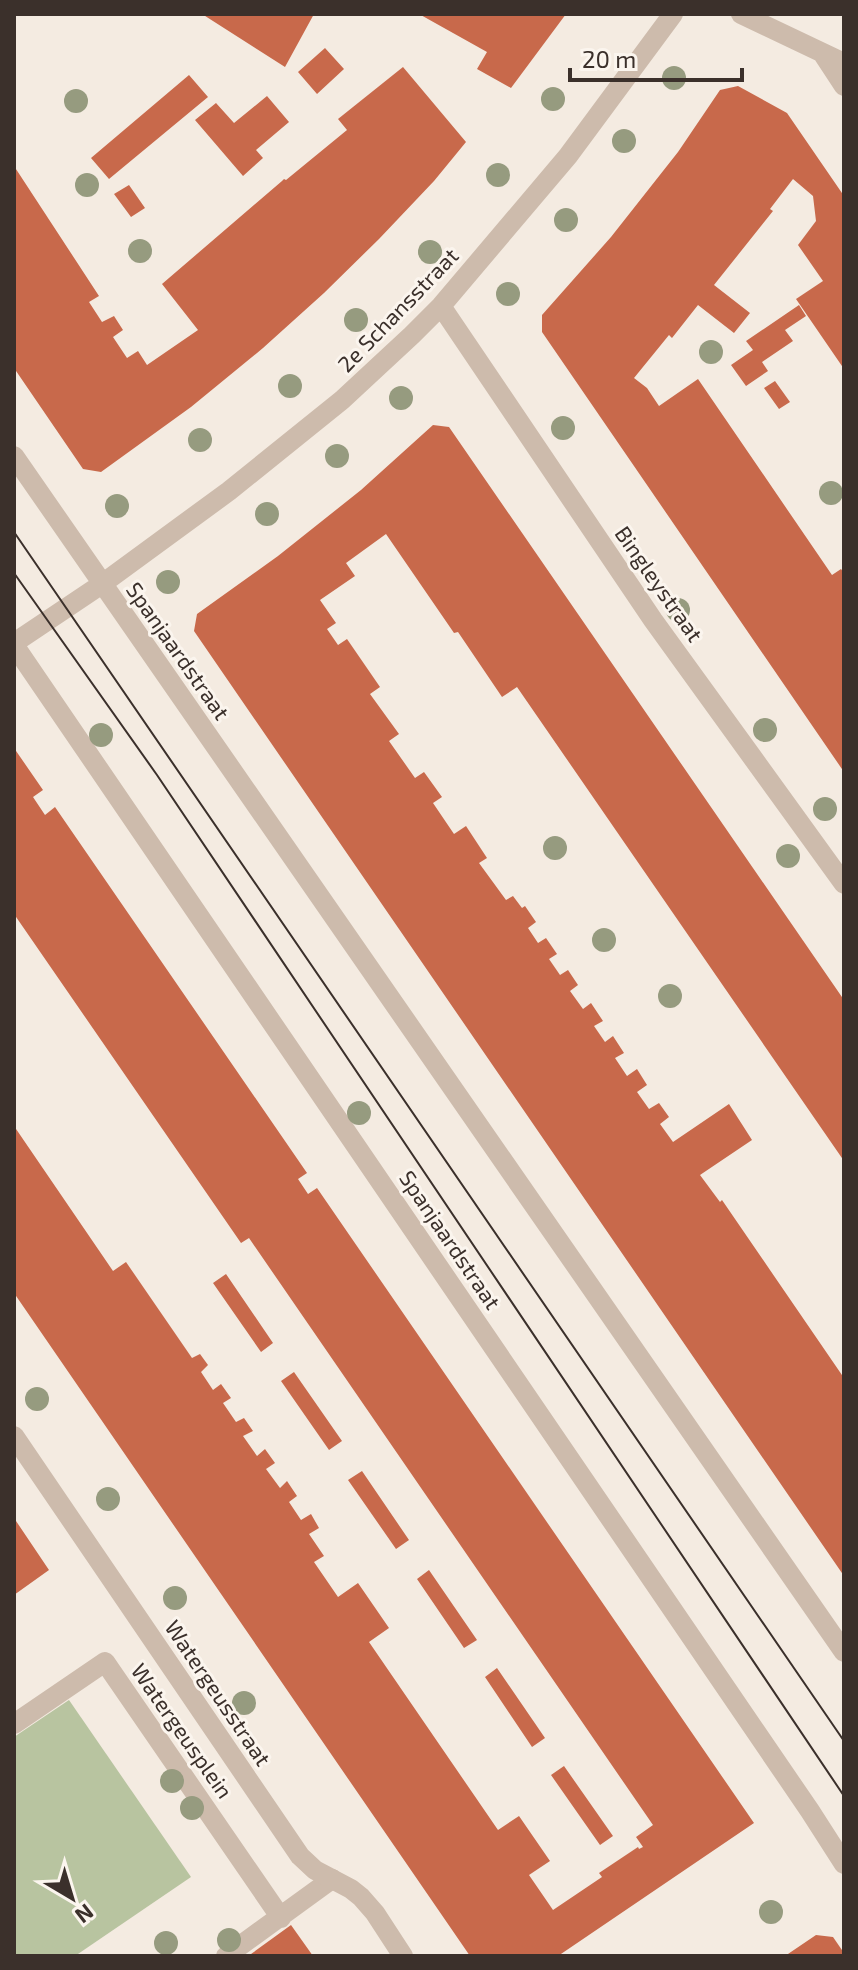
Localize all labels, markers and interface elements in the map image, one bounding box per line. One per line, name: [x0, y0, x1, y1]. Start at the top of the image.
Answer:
scale bar: [570, 32, 742, 82]
text: 20 m: [582, 44, 636, 73]
street label: 2e Schansstraat: [332, 242, 463, 377]
street label: Bingleystraat: [610, 521, 709, 646]
street label: Spanjaardstraat: [121, 577, 236, 725]
street label: Spanjaardstraat: [394, 1165, 507, 1314]
street label: Watergeusstraat: [160, 1615, 277, 1770]
street label: Watergeusplein: [127, 1658, 239, 1803]
north arrow: [32, 1858, 112, 1938]
text: N: [71, 1899, 99, 1930]

